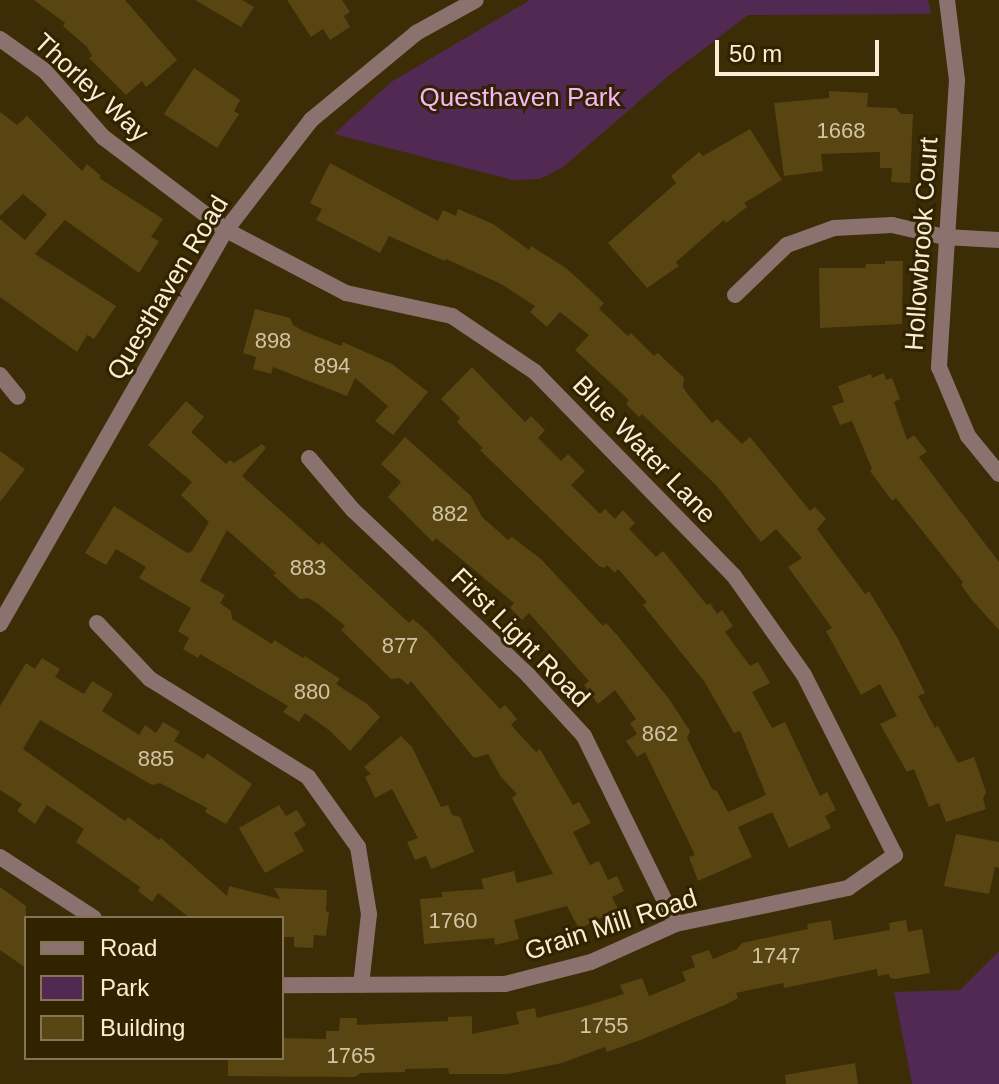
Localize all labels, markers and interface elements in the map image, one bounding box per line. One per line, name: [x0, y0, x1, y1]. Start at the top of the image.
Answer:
scale bar: [719, 24, 883, 74]
street label: Thorley Way: [27, 27, 155, 149]
text: 50 m: [729, 40, 782, 67]
park label: Questhaven Park: [420, 82, 620, 114]
house number: 1668: [817, 118, 865, 144]
street label: Hollowbrook Court: [899, 136, 945, 352]
street label: Questhaven Road: [101, 190, 235, 386]
house number: 898: [255, 328, 291, 354]
house number: 894: [314, 353, 350, 379]
street label: Blue Water Lane: [566, 370, 722, 530]
house number: 882: [432, 501, 468, 527]
house number: 883: [290, 555, 326, 581]
street label: First Light Road: [444, 562, 596, 714]
house number: 877: [382, 633, 418, 659]
house number: 880: [294, 679, 330, 705]
house number: 862: [642, 721, 678, 747]
house number: 885: [138, 746, 174, 772]
street label: Grain Mill Road: [521, 882, 701, 968]
house number: 1760: [429, 908, 477, 934]
legend: [24, 916, 284, 1060]
text: Road: [100, 934, 157, 961]
house number: 1747: [752, 943, 800, 969]
text: Park: [100, 974, 149, 1001]
house number: 1755: [580, 1013, 628, 1039]
text: Building: [100, 1014, 185, 1041]
house number: 1765: [327, 1043, 375, 1069]

